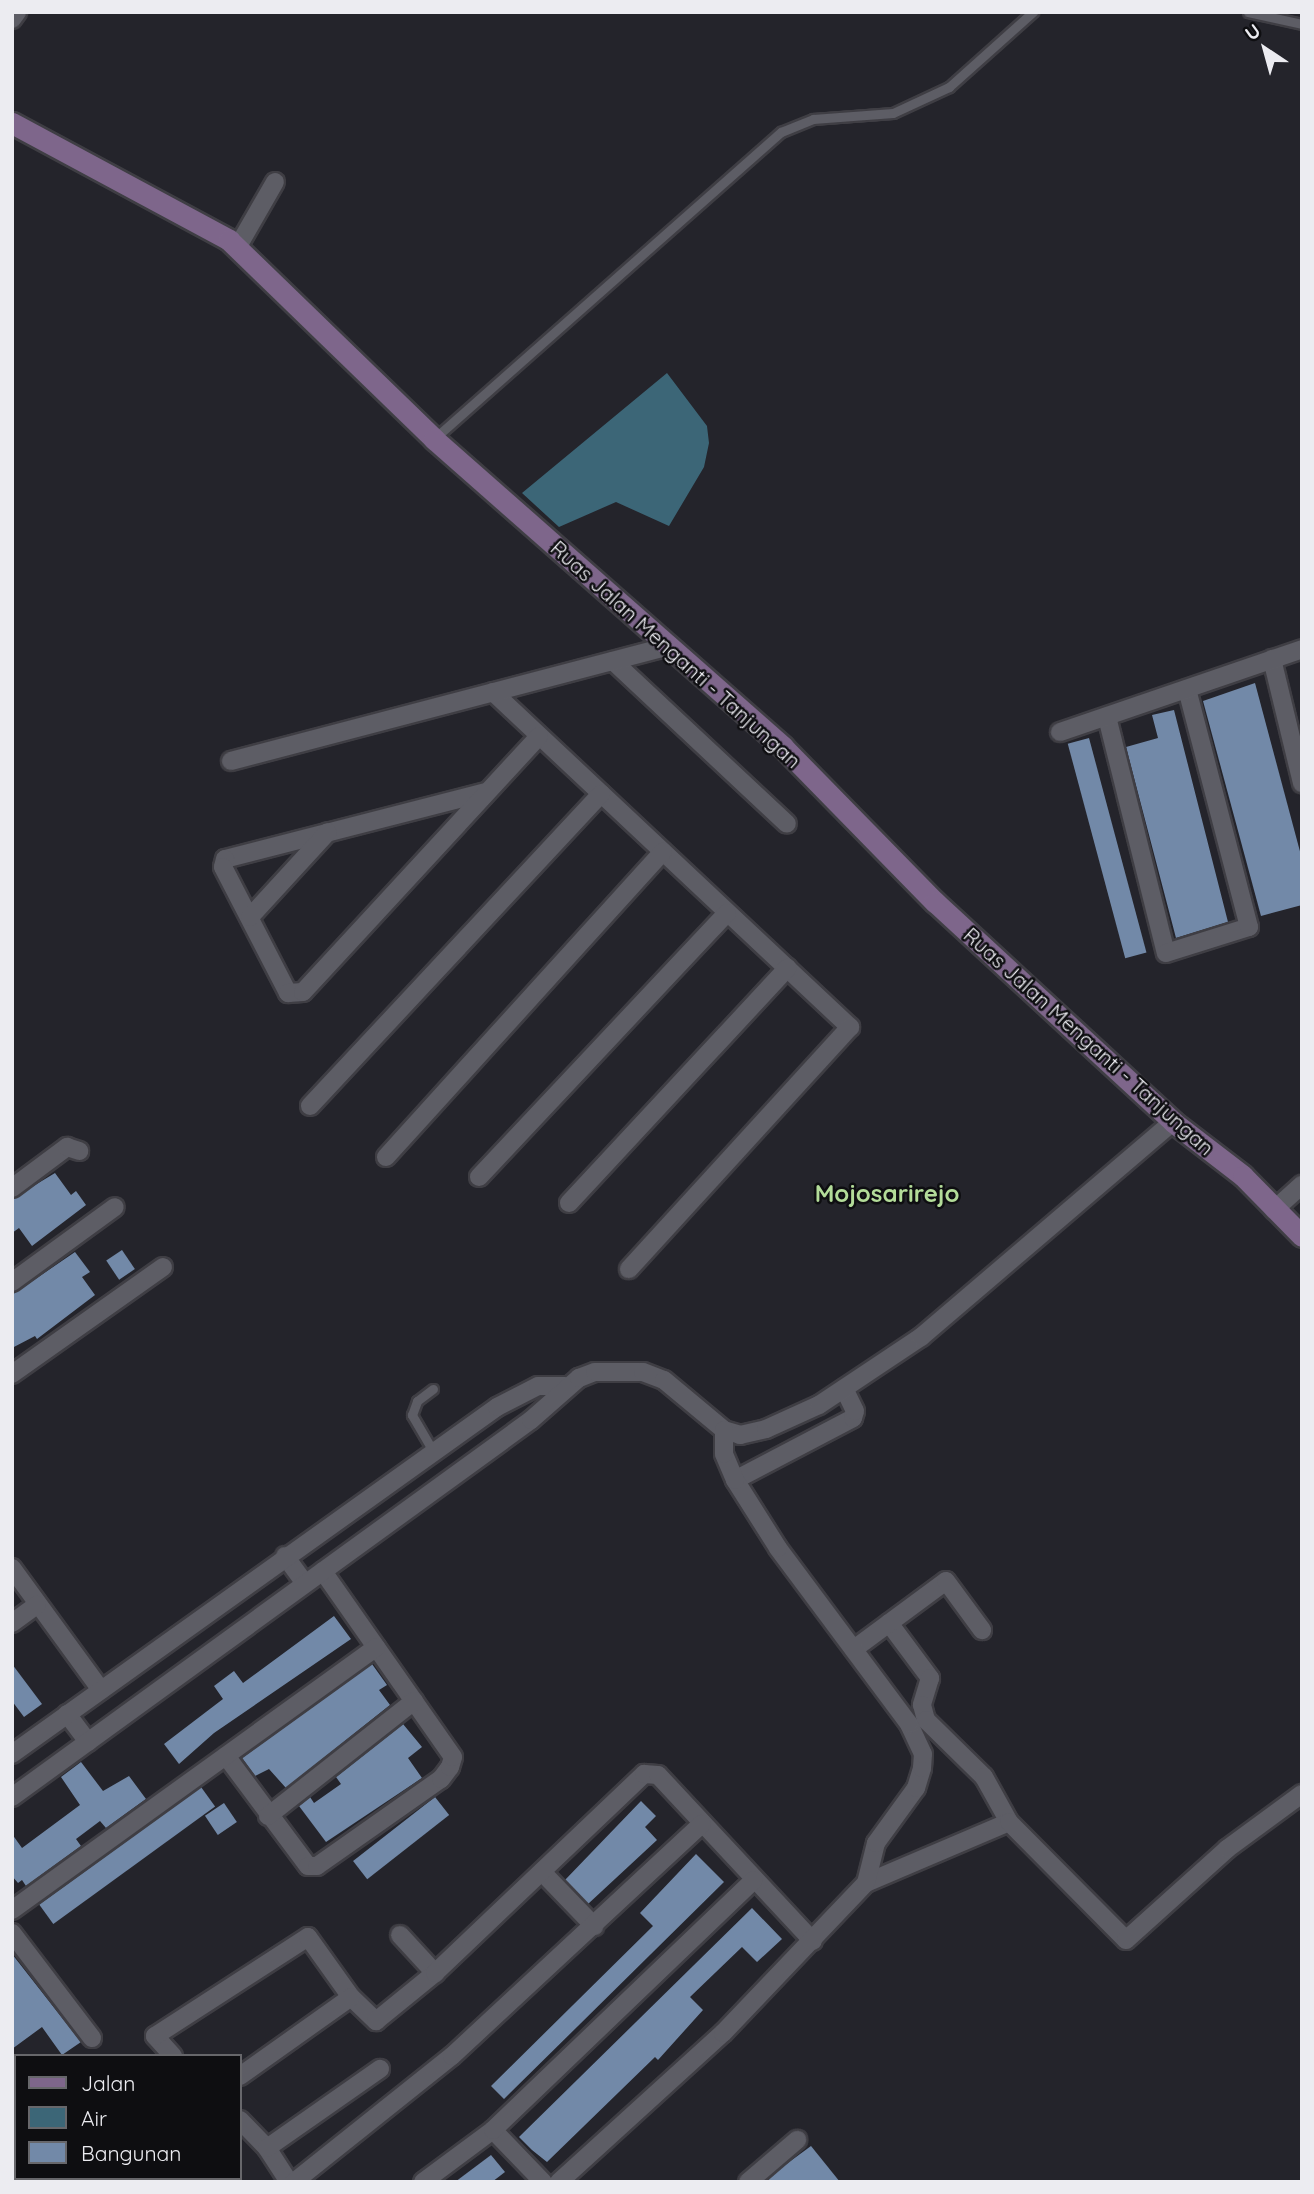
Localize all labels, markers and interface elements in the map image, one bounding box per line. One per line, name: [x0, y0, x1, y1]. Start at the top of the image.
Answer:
north arrow: [1230, 14, 1300, 84]
text: U: [1240, 18, 1265, 46]
street label: Ruas Jalan Menganti - Tanjungan: [546, 535, 806, 773]
street label: Ruas Jalan Menganti - Tanjungan: [959, 922, 1219, 1160]
district label: Mojosarirejo: [815, 1180, 959, 1208]
legend: [14, 2054, 242, 2180]
text: Jalan: [81, 2070, 135, 2096]
text: Air: [81, 2105, 107, 2131]
text: Bangunan: [81, 2140, 181, 2166]

